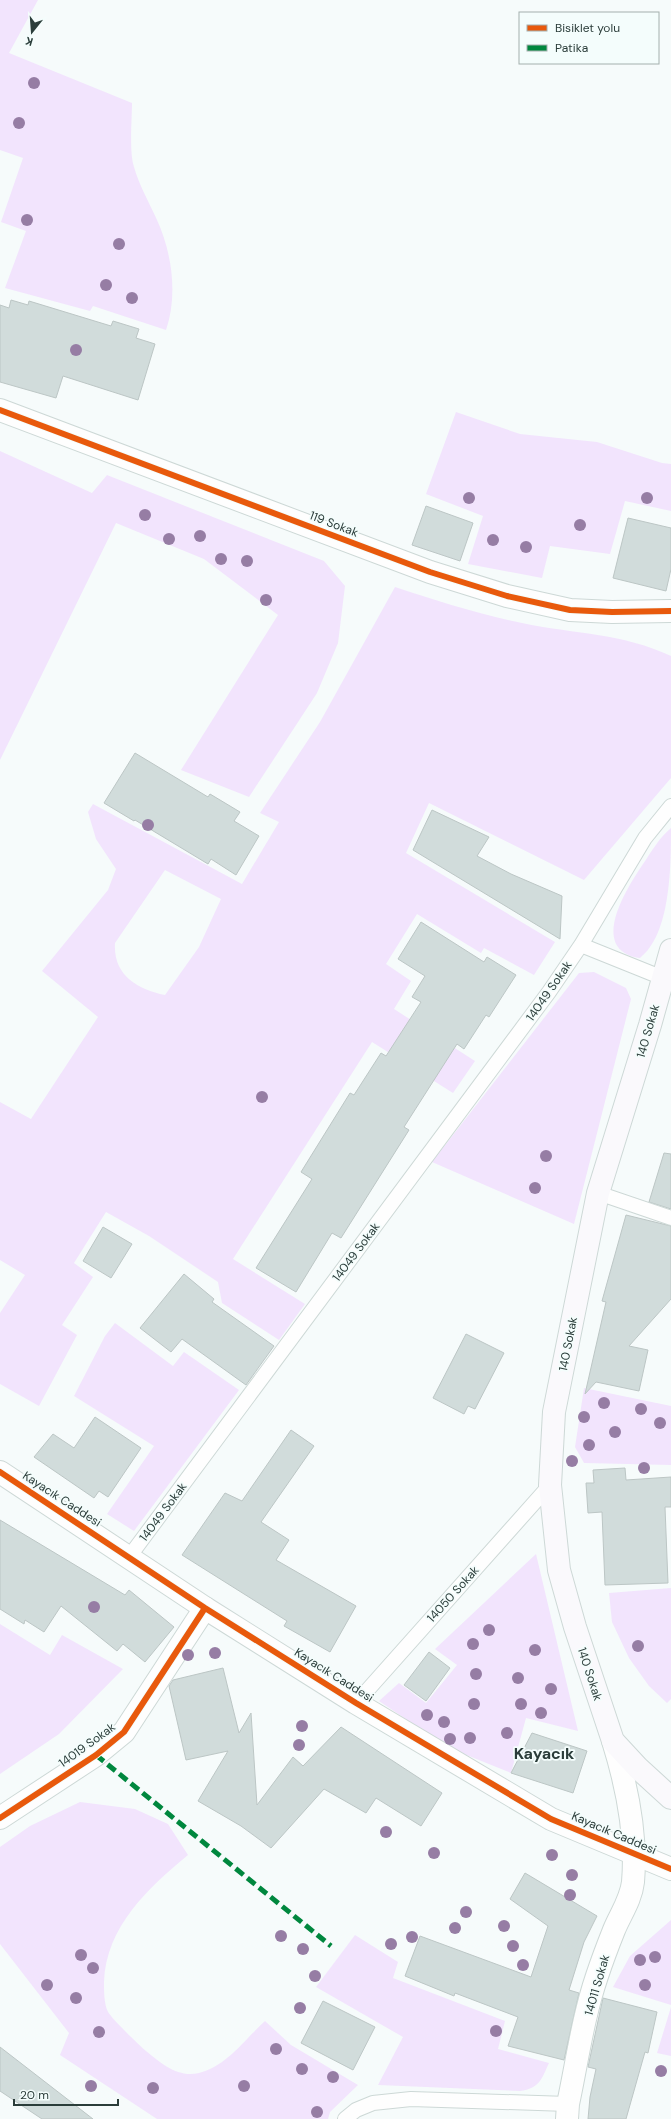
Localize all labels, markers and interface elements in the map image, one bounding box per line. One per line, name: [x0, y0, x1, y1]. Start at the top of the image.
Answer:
north arrow: [12, 12, 52, 52]
legend: [519, 12, 659, 64]
text: Bisiklet yolu: [555, 20, 620, 36]
text: K: [24, 34, 35, 49]
text: Patika: [555, 40, 588, 56]
street label: 119 Sokak: [307, 507, 361, 541]
street label: 14049 Sokak: [522, 958, 576, 1024]
street label: 140 Sokak: [633, 1002, 663, 1060]
street label: 14049 Sokak: [329, 1219, 383, 1285]
street label: 140 Sokak: [555, 1315, 581, 1373]
street label: Kayacık Caddesi: [20, 1468, 104, 1530]
street label: 14049 Sokak: [136, 1479, 190, 1545]
street label: 14050 Sokak: [423, 1562, 483, 1626]
street label: Kayacık Caddesi: [291, 1644, 377, 1706]
street label: 140 Sokak: [574, 1645, 606, 1703]
street label: 14019 Sokak: [55, 1719, 119, 1771]
district label: Kayacık: [514, 1743, 575, 1764]
street label: Kayacık Caddesi: [569, 1808, 659, 1858]
street label: 14011 Sokak: [581, 1953, 613, 2017]
scale bar: [14, 2081, 118, 2107]
text: 20 m: [20, 2087, 49, 2103]

